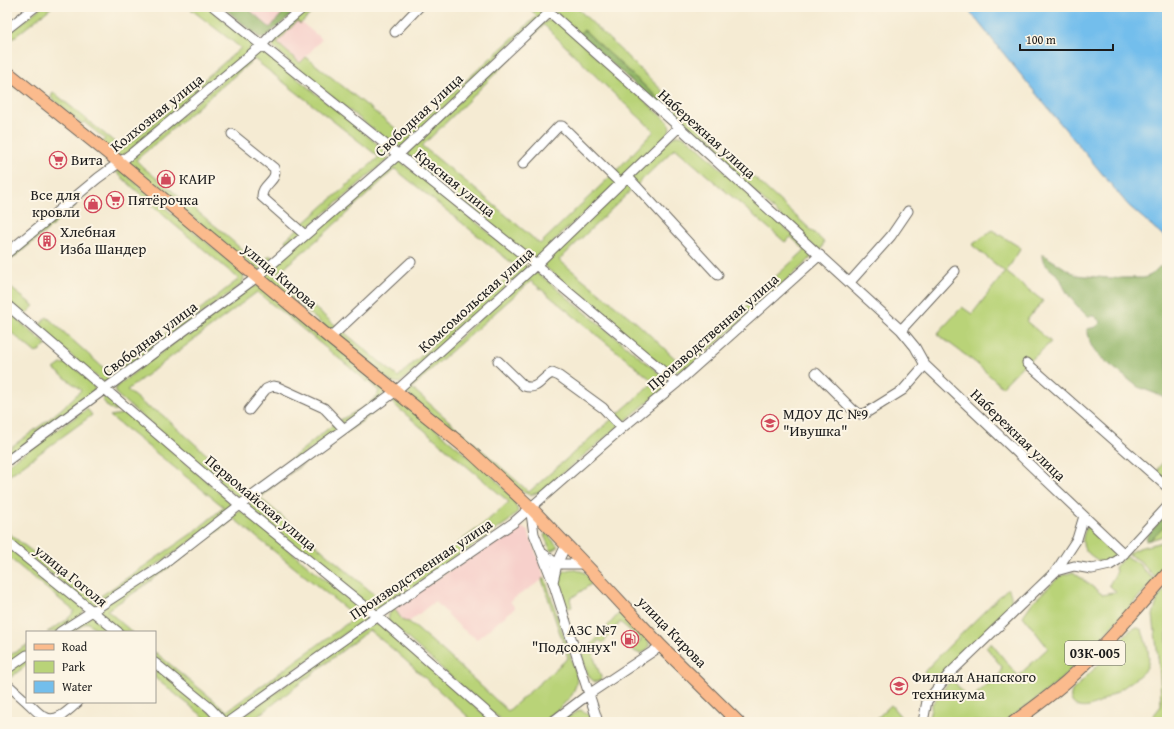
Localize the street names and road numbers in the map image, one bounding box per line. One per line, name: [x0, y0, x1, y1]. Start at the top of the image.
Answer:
street label: Колхозная улица: [106, 68, 208, 157]
street label: Свободная улица: [370, 68, 468, 161]
street label: Набережная улица: [654, 84, 762, 184]
street label: Красная улица: [410, 144, 501, 222]
street label: улица Кирова: [238, 237, 323, 314]
street label: Комсомольская улица: [413, 242, 539, 357]
street label: Производственная улица: [642, 268, 784, 395]
street label: Свободная улица: [98, 295, 202, 381]
street label: Набережная улица: [966, 384, 1071, 486]
street label: Первомайская улица: [201, 450, 322, 556]
street label: Производственная улица: [345, 512, 497, 624]
street label: улица Гоголя: [30, 539, 113, 612]
street label: улица Кирова: [632, 590, 713, 673]
road number: 03К-005: [1065, 641, 1125, 665]

